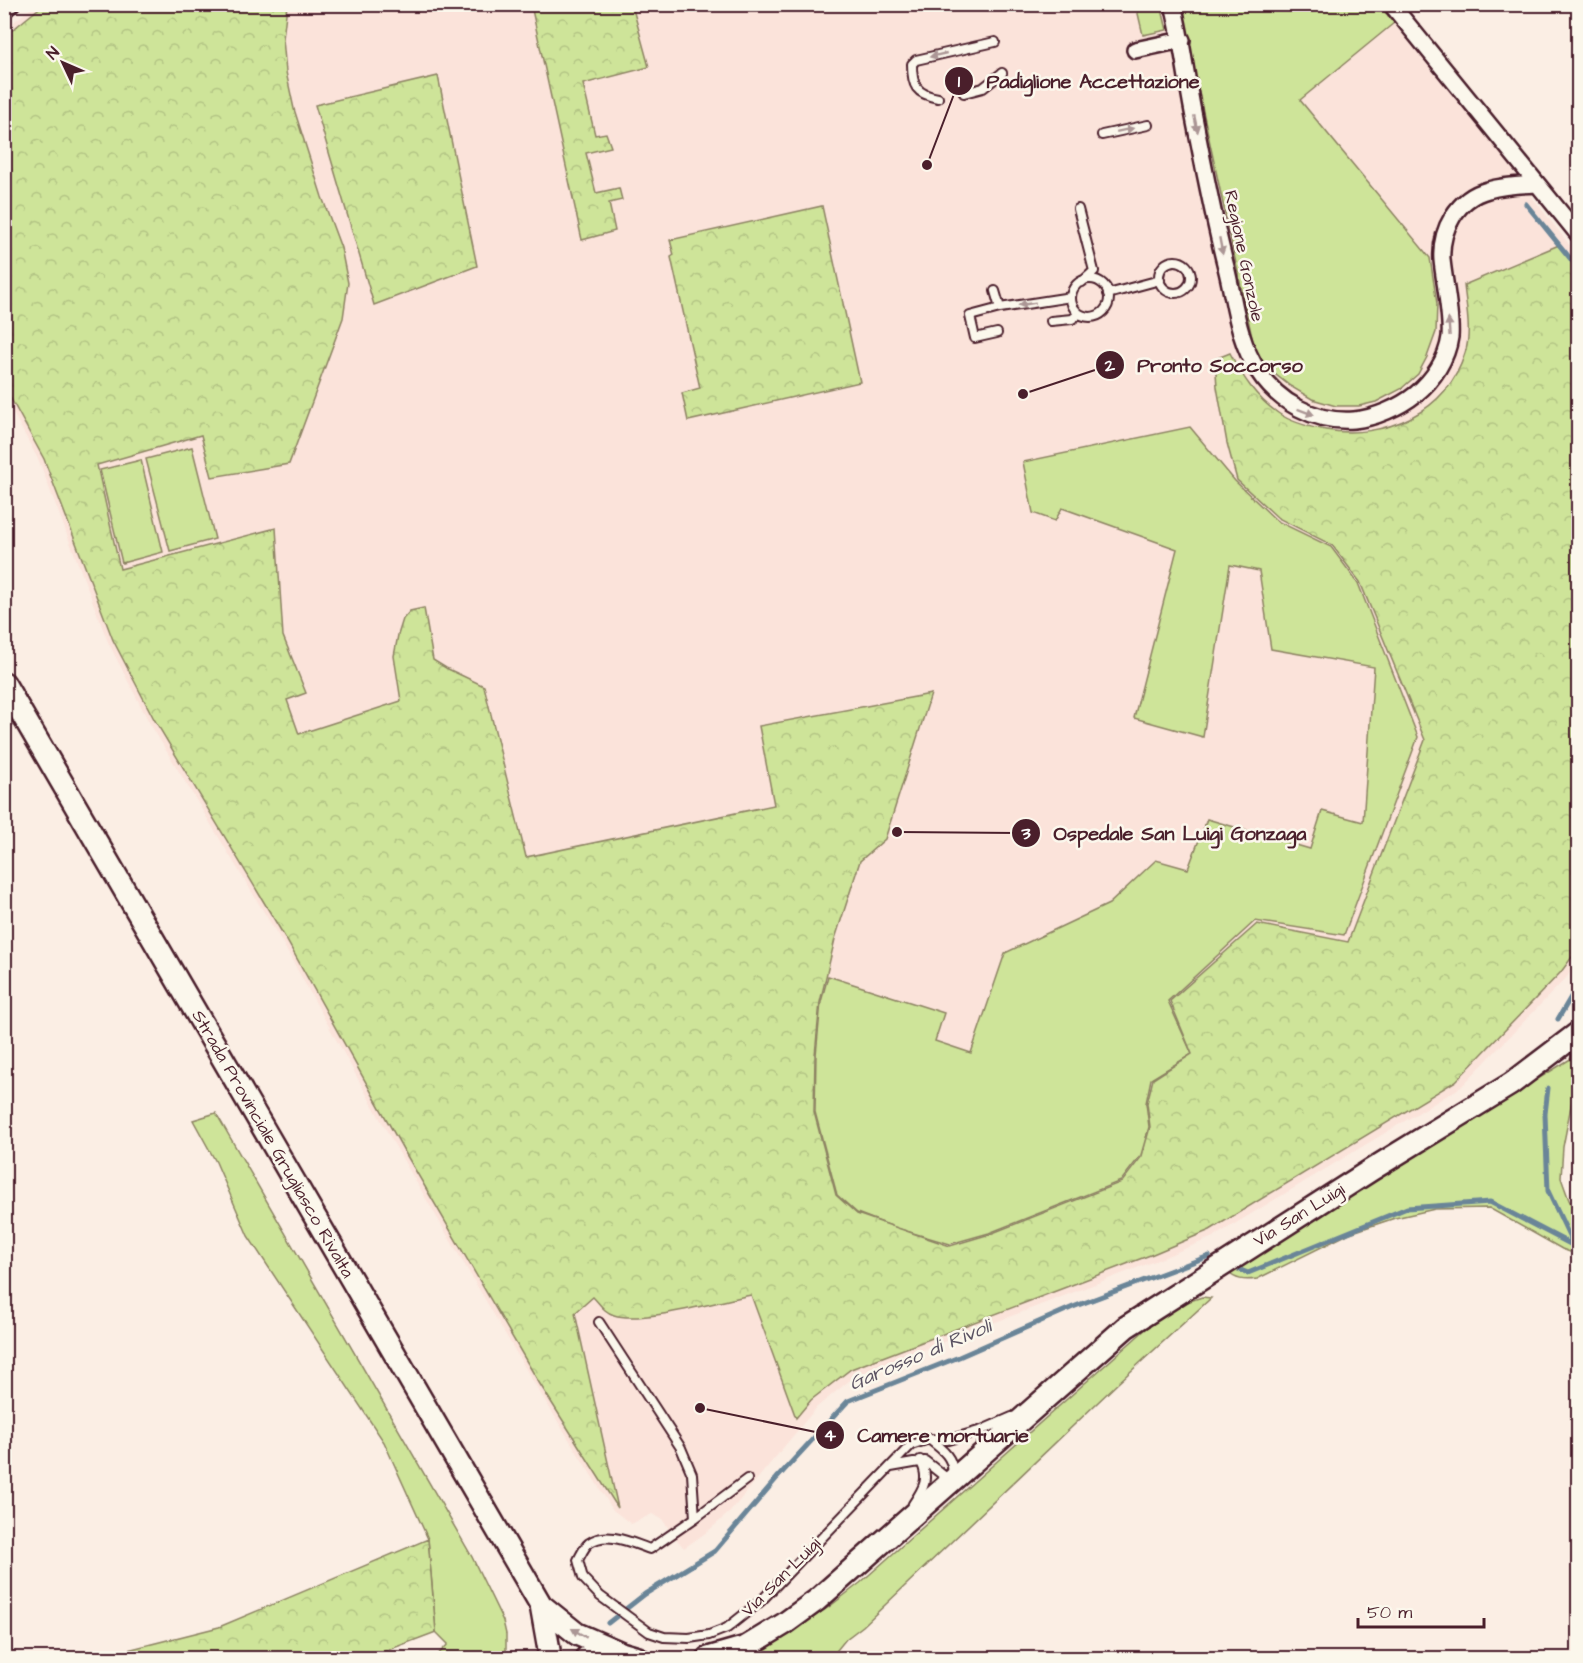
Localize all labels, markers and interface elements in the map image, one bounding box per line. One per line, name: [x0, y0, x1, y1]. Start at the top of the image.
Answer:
north arrow: [33, 33, 93, 93]
text: N: [42, 42, 64, 65]
one-way arrow: [928, 51, 947, 60]
callout: Padiglione Accettazione: [944, 62, 1211, 100]
text: Padiglione Accettazione: [986, 68, 1200, 97]
text: 1: [958, 69, 961, 94]
one-way arrow: [1192, 114, 1201, 133]
one-way arrow: [1116, 125, 1135, 134]
street label: Regione Gonzole: [1217, 188, 1270, 325]
one-way arrow: [1217, 237, 1227, 256]
one-way arrow: [1017, 299, 1036, 308]
one-way arrow: [1444, 317, 1454, 336]
callout: Pronto Soccorso: [1095, 346, 1314, 384]
text: Pronto Soccorso: [1137, 352, 1303, 380]
text: 2: [1104, 353, 1116, 378]
one-way arrow: [1297, 407, 1315, 417]
callout: Ospedale San Luigi Gonzaga: [1011, 814, 1318, 852]
text: Ospedale San Luigi Gonzaga: [1054, 820, 1307, 849]
text: 3: [1020, 821, 1031, 846]
street label: Strada Provinciale Grugliasco Rivalta: [185, 1005, 360, 1283]
street label: Via San Luigi: [1248, 1177, 1350, 1254]
water label: Garosso di Rivoli: [845, 1311, 998, 1398]
callout: Camere mortuarie: [815, 1416, 1041, 1454]
text: Camere mortuarie: [857, 1422, 1029, 1450]
text: 4: [824, 1423, 837, 1448]
street label: Via San Luigi: [736, 1531, 827, 1623]
scale bar: [1358, 1591, 1484, 1629]
text: 50 m: [1367, 1600, 1412, 1625]
one-way arrow: [570, 1628, 587, 1639]

